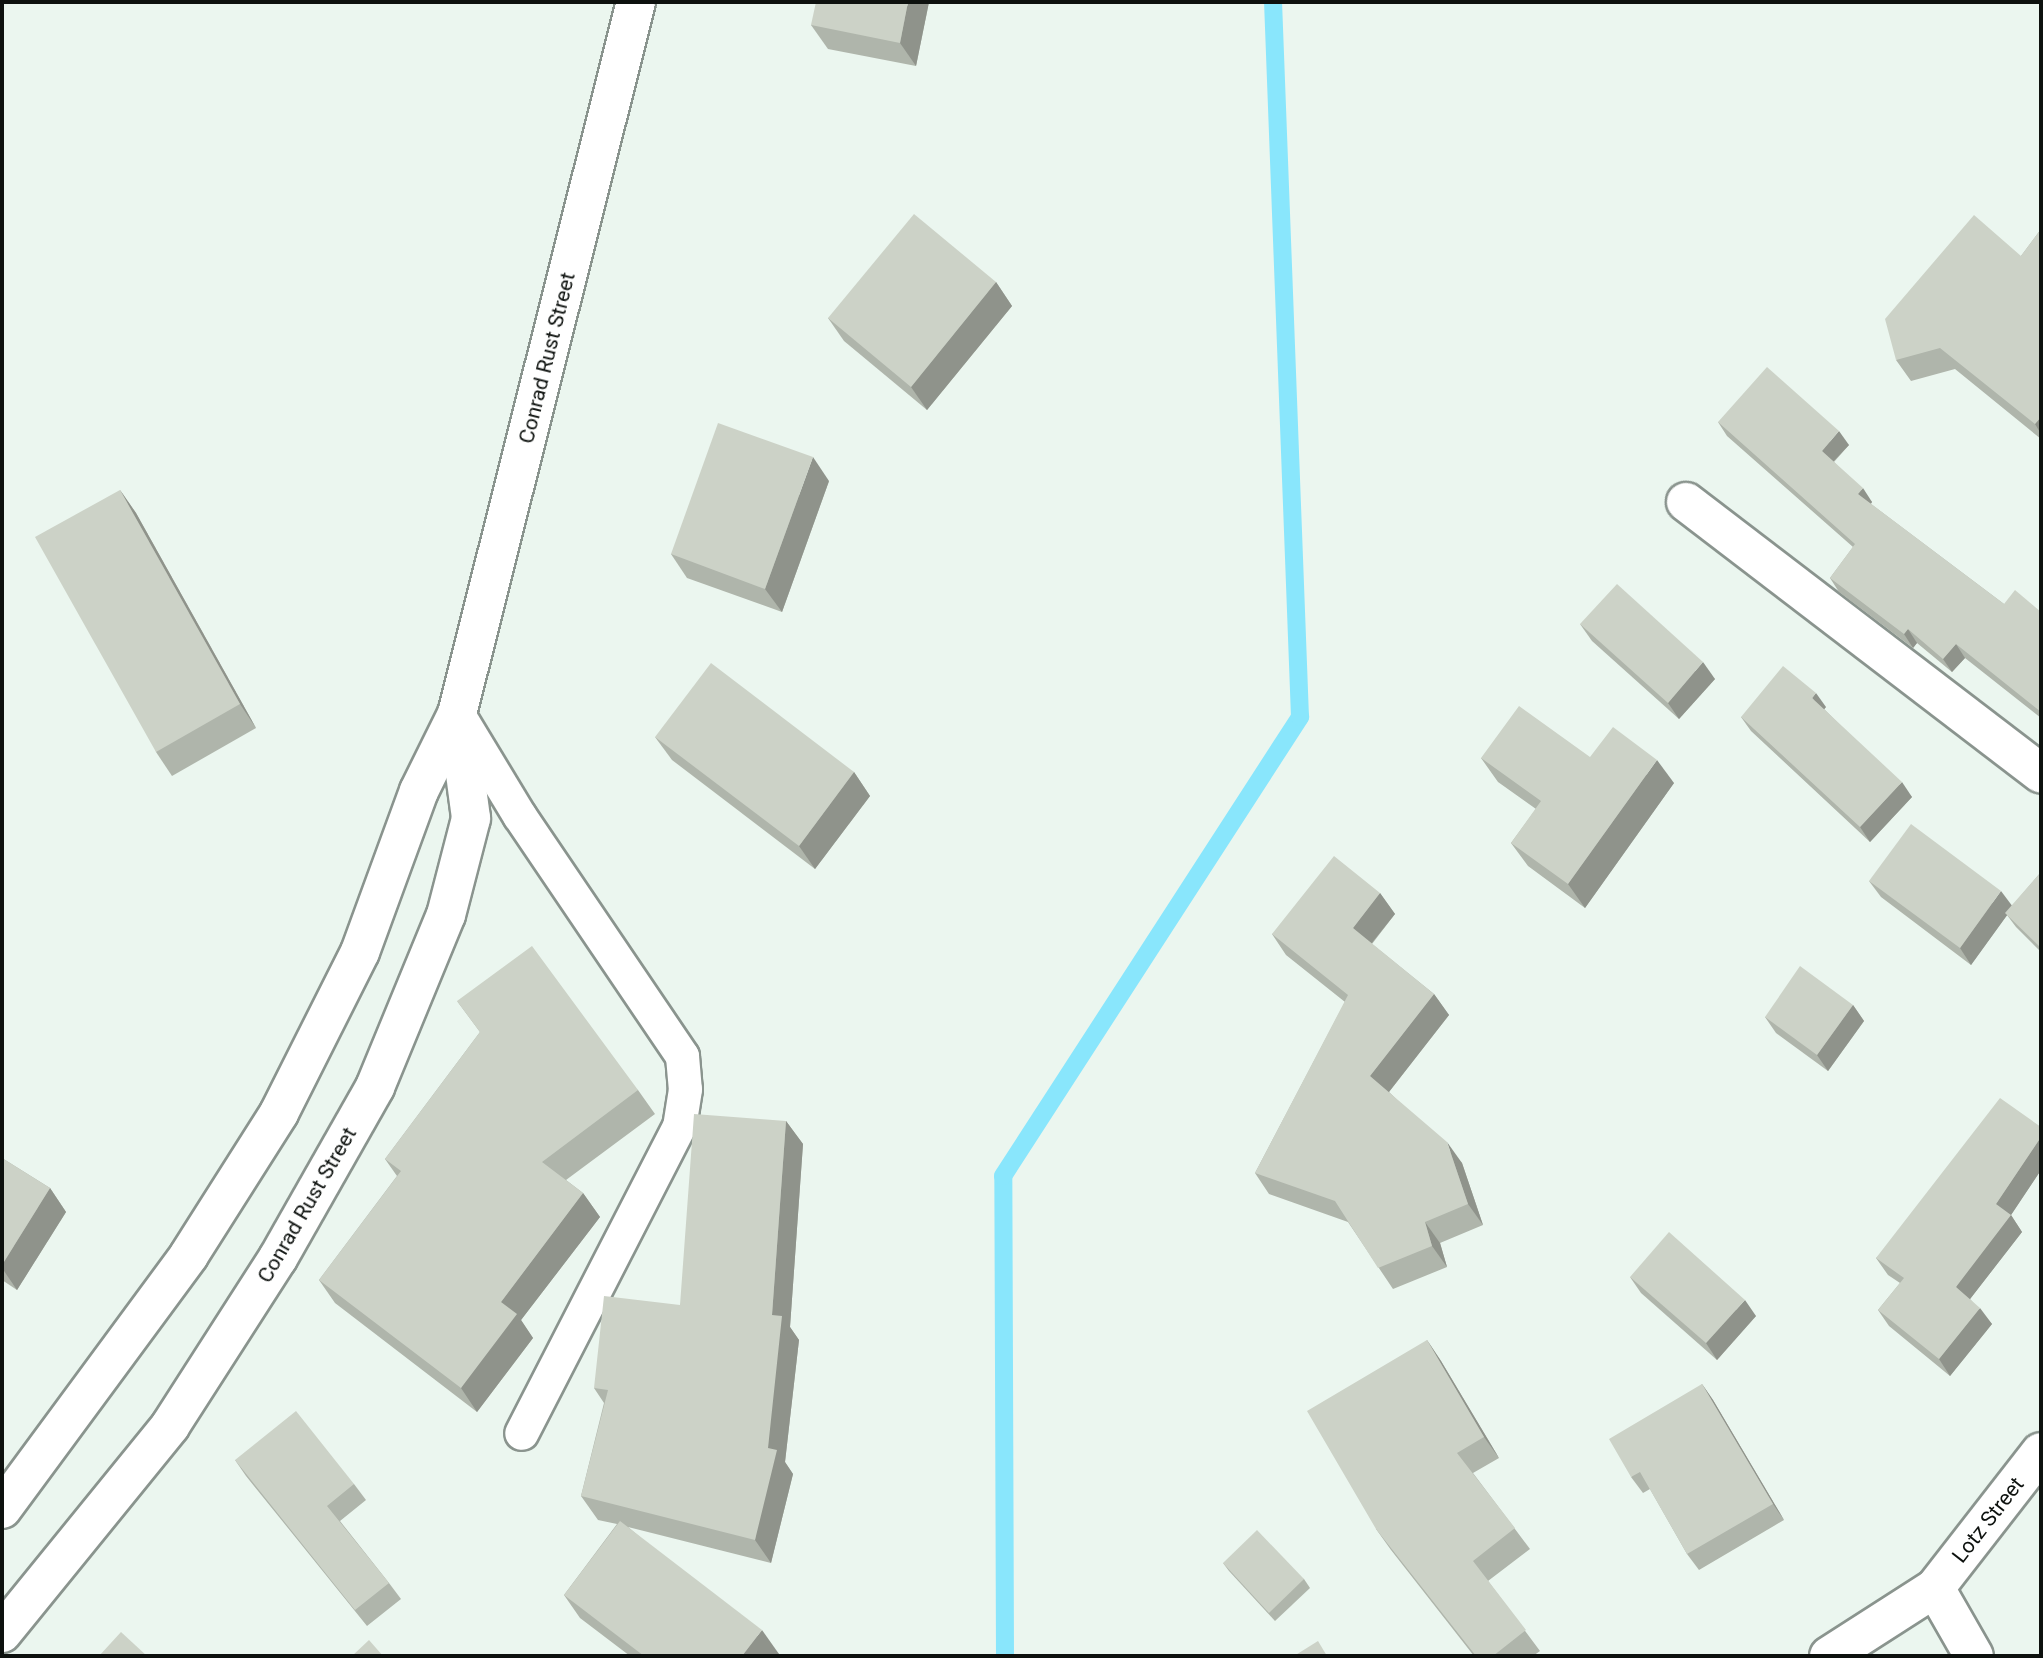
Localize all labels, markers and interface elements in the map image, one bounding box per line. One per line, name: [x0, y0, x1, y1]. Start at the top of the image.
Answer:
street label: Conrad Rust Street: [514, 270, 580, 446]
street label: Conrad Rust Street: [252, 1123, 362, 1287]
street label: Lotz Street: [1947, 1472, 2029, 1568]

